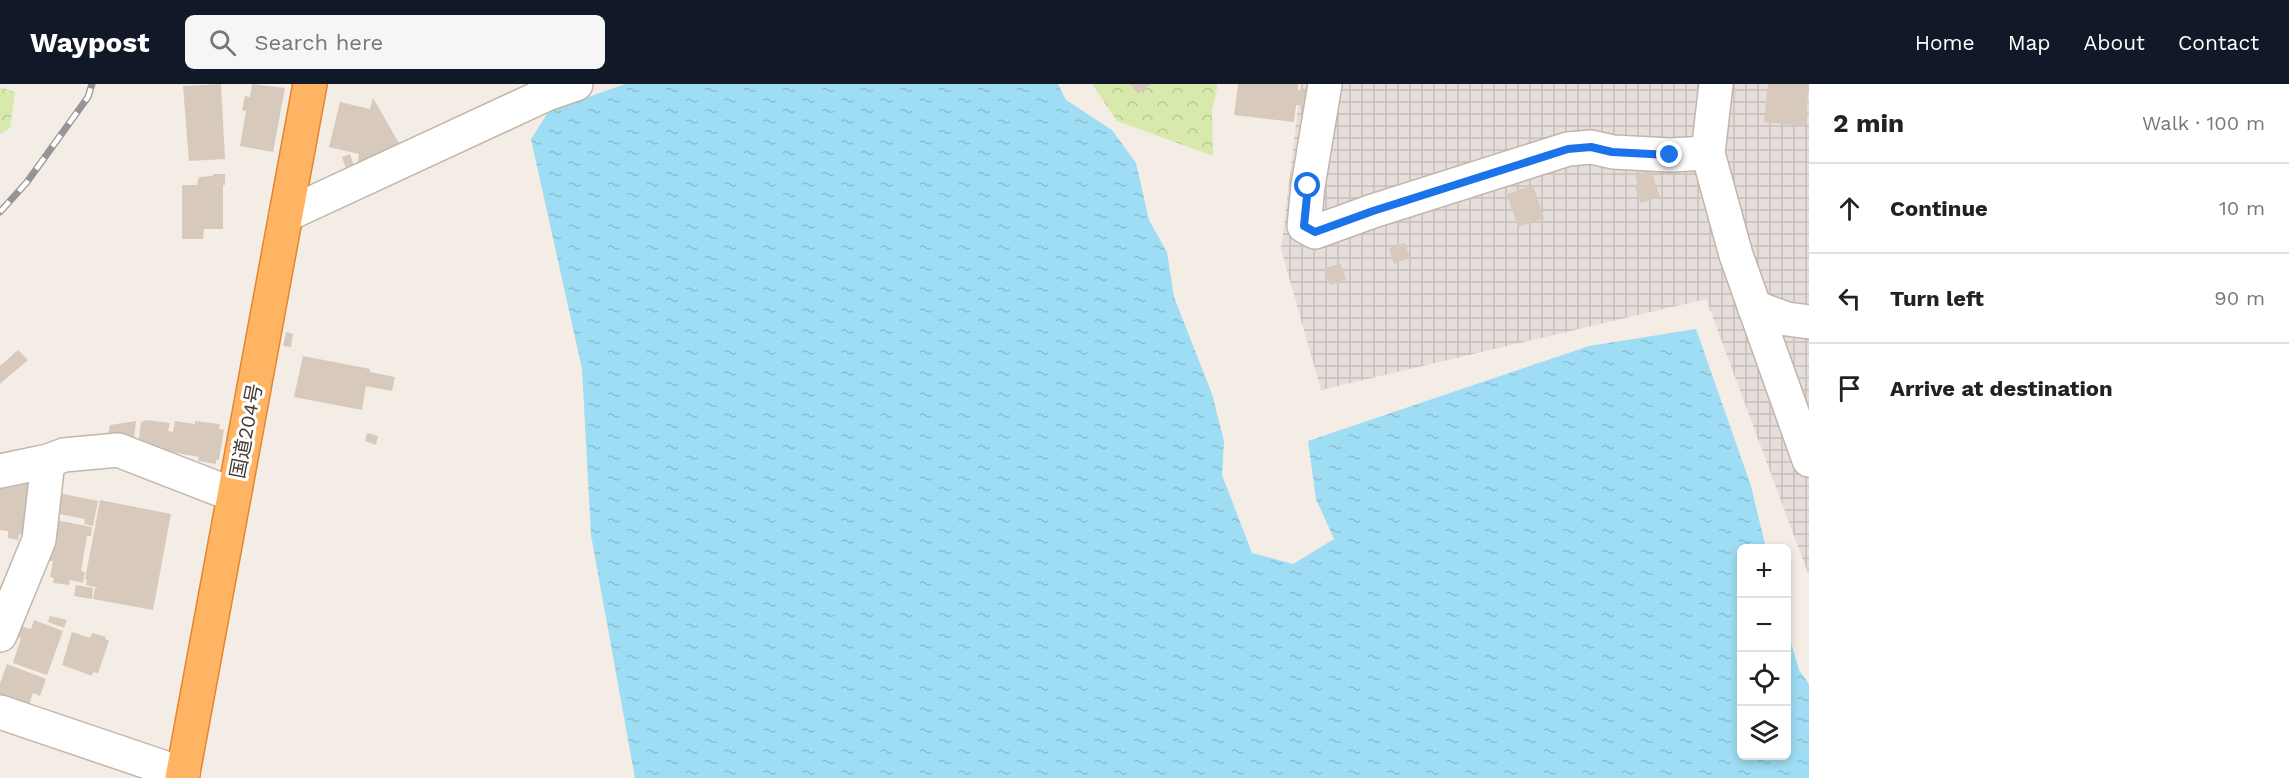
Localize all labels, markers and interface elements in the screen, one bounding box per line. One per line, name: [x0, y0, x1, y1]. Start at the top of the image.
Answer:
search box: [185, 15, 605, 69]
text: Waypost: [30, 26, 149, 59]
icon: search: [206, 26, 239, 59]
text: Search here: [254, 30, 383, 55]
text: Home: [1915, 30, 1975, 55]
text: Map: [2008, 30, 2051, 55]
text: About: [2084, 30, 2145, 55]
text: Contact: [2178, 30, 2259, 55]
text: 2 min: [1833, 108, 1904, 138]
text: Walk · 100 m: [2142, 111, 2265, 135]
route end: [1656, 141, 1682, 167]
route start: [1294, 172, 1320, 198]
icon: ahead: [1833, 192, 1866, 225]
text: Continue: [1890, 196, 1988, 221]
text: 10 m: [2219, 196, 2265, 220]
icon: left: [1833, 282, 1866, 315]
text: Turn left: [1890, 286, 1984, 311]
text: 90 m: [2214, 286, 2265, 310]
icon: arrive: [1833, 372, 1866, 405]
text: Arrive at destination: [1890, 376, 2113, 401]
street label: 国道204号: [225, 381, 267, 481]
map controls: [1737, 544, 1791, 760]
button: +: [1737, 544, 1791, 598]
button: −: [1737, 598, 1791, 652]
button: locate: [1737, 652, 1791, 706]
button: layers: [1737, 706, 1791, 760]

